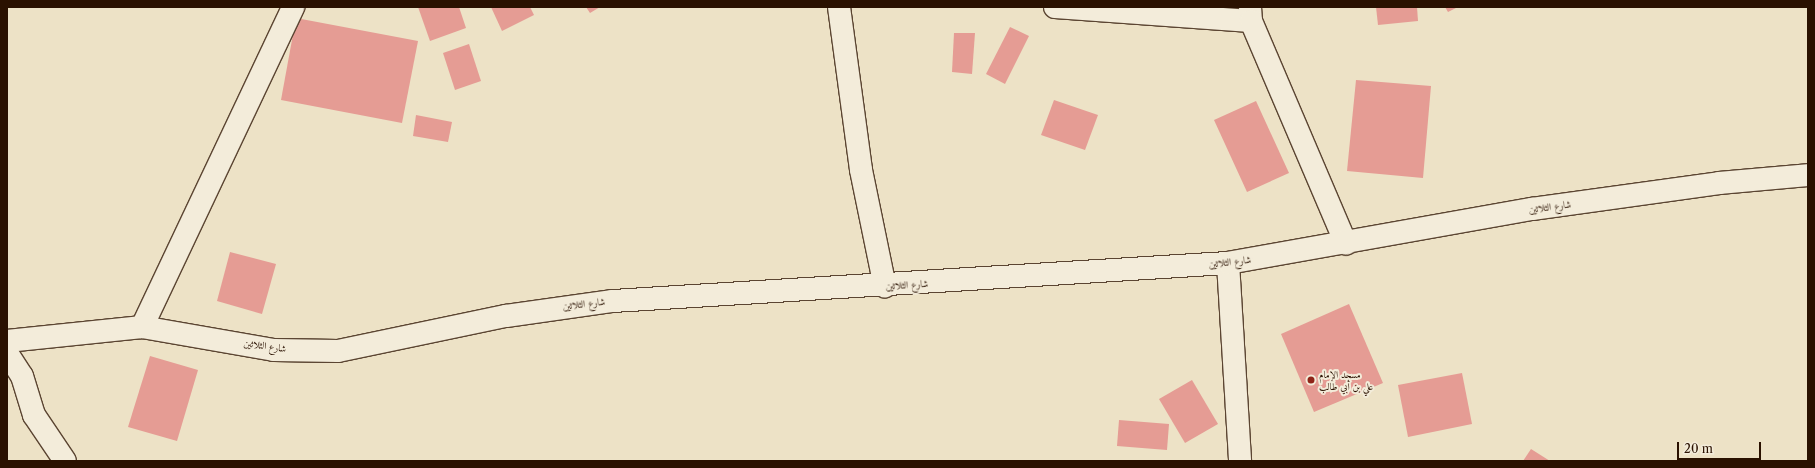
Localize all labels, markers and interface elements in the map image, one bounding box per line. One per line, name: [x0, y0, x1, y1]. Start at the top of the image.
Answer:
street label: شارع الثلاثين: [1528, 198, 1572, 216]
street label: شارع الثلاثين: [1208, 253, 1252, 271]
street label: شارع الثلاثين: [885, 278, 929, 292]
street label: شارع الثلاثين: [562, 295, 606, 313]
street label: شارع الثلاثين: [243, 337, 287, 355]
place label: مسجد الإمام علي بن أبي طالب: [1319, 368, 1373, 392]
marker: مسجد الإمام علي بن أبي طالب: [1306, 375, 1316, 385]
scale bar: [1679, 434, 1763, 460]
text: 20 m: [1684, 441, 1713, 456]

